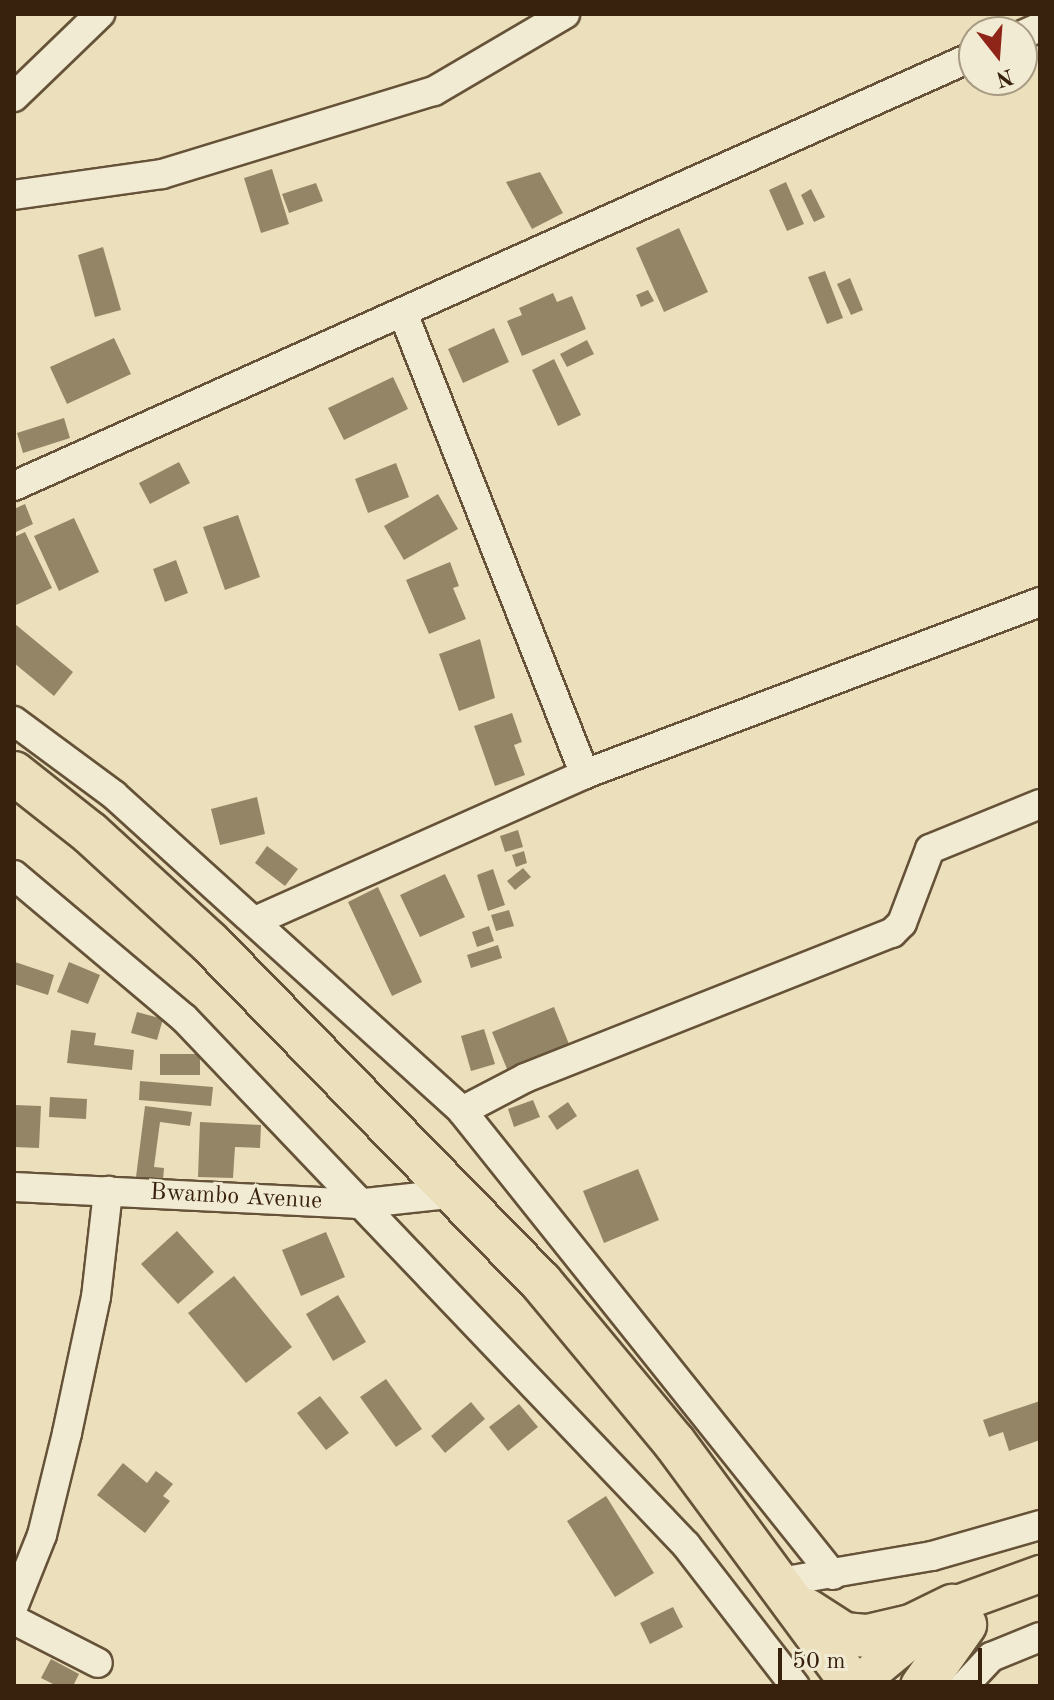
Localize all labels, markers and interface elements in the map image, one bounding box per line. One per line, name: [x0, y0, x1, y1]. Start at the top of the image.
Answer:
north arrow: [958, 16, 1038, 96]
text: N: [993, 64, 1016, 90]
street label: Bwambo Avenue: [149, 1179, 323, 1217]
scale bar: [782, 1632, 986, 1682]
text: 50 m: [792, 1650, 846, 1674]

